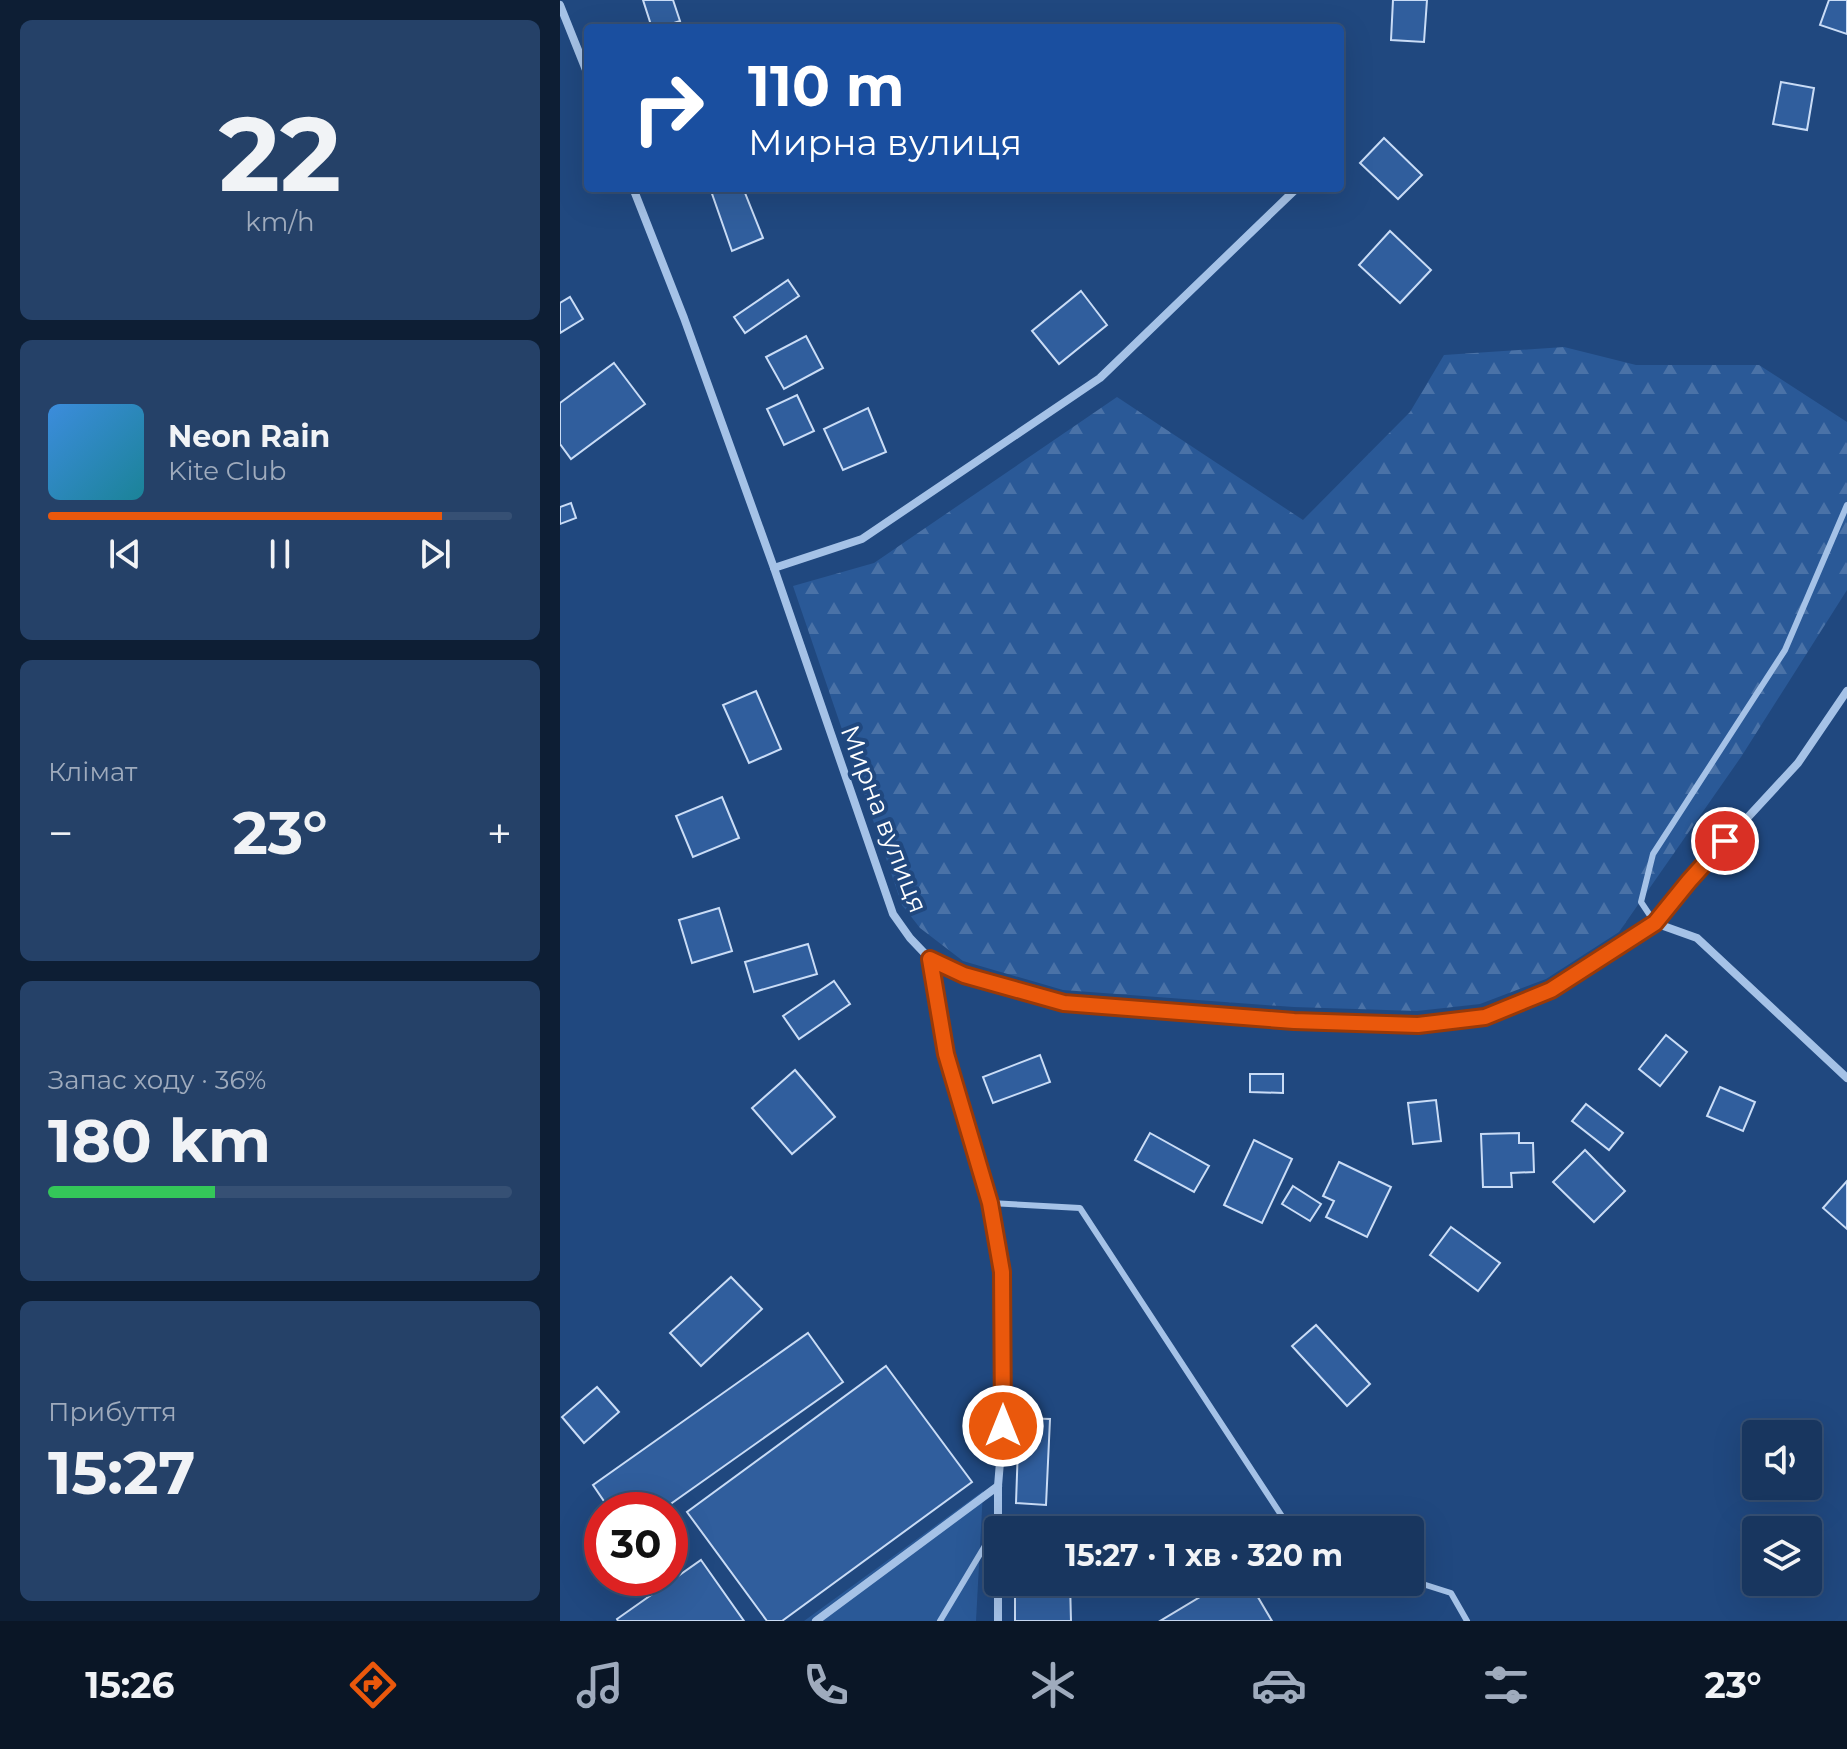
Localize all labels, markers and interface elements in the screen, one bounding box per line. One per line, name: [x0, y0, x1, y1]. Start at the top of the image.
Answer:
text: 110 m: [748, 52, 905, 120]
icon: right: [616, 56, 720, 160]
text: 22: [219, 90, 341, 217]
text: Мирна вулиця: [748, 120, 1022, 164]
text: km/h: [245, 206, 315, 238]
text: Neon Rain: [168, 418, 330, 455]
text: Kite Club: [168, 455, 286, 487]
icon: previous: [103, 532, 147, 576]
icon: pause: [258, 532, 302, 576]
icon: next: [413, 532, 457, 576]
street label: Мирна вулиця: [834, 721, 934, 917]
text: Клімат: [48, 756, 137, 788]
text: 23°: [232, 796, 328, 869]
text: −: [48, 806, 73, 860]
text: +: [487, 806, 512, 860]
pin: [1691, 807, 1759, 875]
icon: arrive: [1703, 819, 1747, 863]
text: Запас ходу · 36%: [48, 1064, 266, 1096]
text: 180 km: [48, 1104, 271, 1177]
position arrow: [961, 1384, 1045, 1468]
text: Прибуття: [48, 1396, 177, 1428]
map controls: [1742, 1420, 1822, 1596]
button: sound: [1742, 1420, 1822, 1500]
text: 15:27: [48, 1436, 196, 1509]
speed limit sign: 30: [584, 1492, 688, 1596]
button: layers: [1742, 1516, 1822, 1596]
text: 15:27 · 1 хв · 320 m: [1065, 1537, 1343, 1574]
icon: directions: [345, 1657, 401, 1713]
icon: music: [572, 1657, 628, 1713]
icon: phone: [798, 1657, 854, 1713]
icon: climate: [1025, 1657, 1081, 1713]
icon: car: [1251, 1657, 1307, 1713]
icon: filters: [1478, 1657, 1534, 1713]
text: 15:26: [85, 1663, 174, 1707]
text: 23°: [1705, 1663, 1762, 1707]

